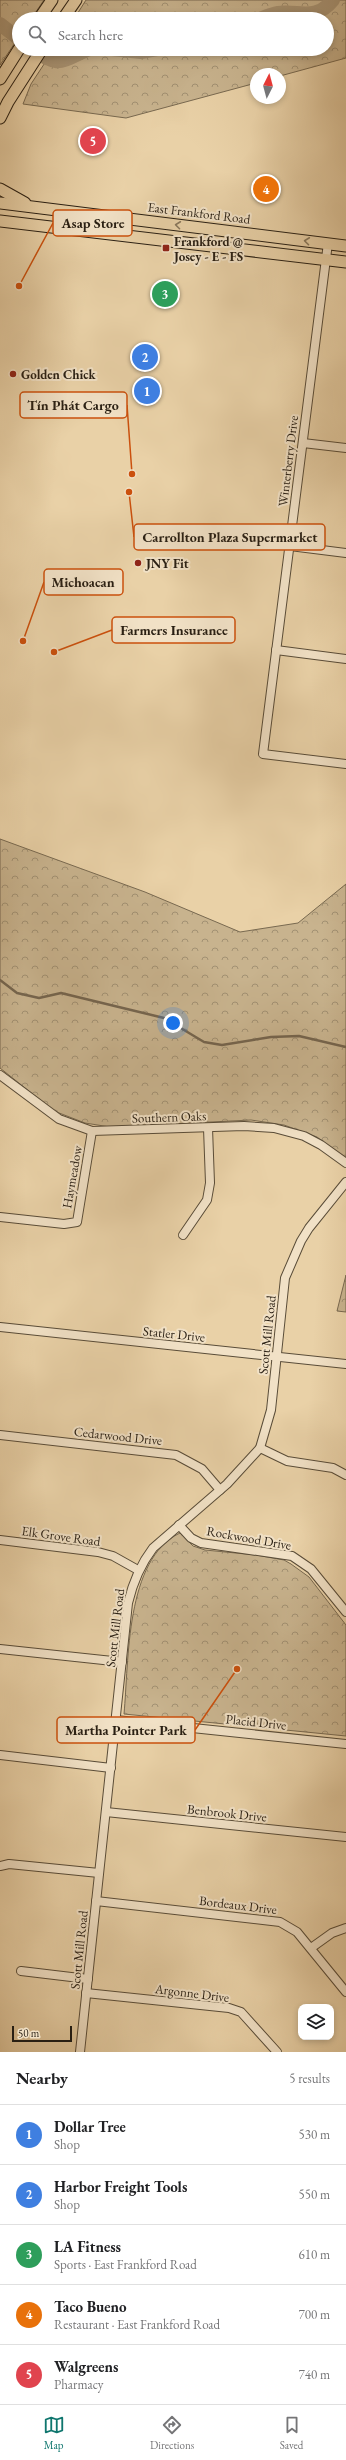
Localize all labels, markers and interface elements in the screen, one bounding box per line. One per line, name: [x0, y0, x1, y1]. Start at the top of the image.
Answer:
search box: [12, 12, 334, 56]
icon: search: [26, 23, 48, 45]
text: Search here: [58, 25, 123, 44]
north arrow: [250, 68, 286, 104]
pin: 5: [80, 126, 106, 156]
pin: 4: [253, 174, 279, 204]
street label: East Frankford Road: [147, 198, 252, 228]
callout: Asap Store: [53, 210, 132, 236]
text: Asap Store: [61, 214, 125, 232]
one-way arrow: [175, 221, 181, 230]
place label: Frankford @ Josey - E - FS: [172, 233, 243, 265]
one-way arrow: [304, 237, 310, 246]
marker: Frankford @ Josey - E - FS: [161, 243, 171, 253]
pin: 3: [152, 279, 178, 309]
pin: 2: [132, 342, 158, 372]
place label: Golden Chick: [21, 366, 97, 383]
marker: Golden Chick: [8, 369, 18, 379]
pin: 1: [134, 376, 160, 406]
callout: Tín Phát Cargo: [20, 392, 127, 418]
text: Tín Phát Cargo: [27, 396, 119, 414]
street label: Winterberry Drive: [274, 414, 302, 508]
callout: Carrollton Plaza Supermarket: [134, 524, 325, 550]
text: Carrollton Plaza Supermarket: [143, 528, 318, 546]
place label: JNY Fit: [144, 555, 189, 572]
marker: JNY Fit: [133, 558, 143, 568]
callout: Michoacan: [44, 569, 123, 595]
text: Michoacan: [51, 573, 115, 591]
callout: Farmers Insurance: [112, 617, 235, 643]
text: Farmers Insurance: [120, 621, 228, 639]
your location: [163, 1013, 183, 1033]
street label: Southern Oaks: [132, 1107, 206, 1127]
street label: Haymeadow: [58, 1144, 86, 1210]
street label: Scott Mill Road: [254, 1294, 280, 1375]
street label: Statler Drive: [142, 1322, 206, 1346]
street label: Cedarwood Drive: [73, 1423, 163, 1449]
street label: Elk Grove Road: [20, 1522, 102, 1550]
street label: Rockwood Drive: [205, 1522, 293, 1554]
street label: Scott Mill Road: [102, 1587, 128, 1668]
street label: Placid Drive: [225, 1710, 287, 1734]
callout: Martha Pointer Park: [57, 1717, 195, 1743]
text: Martha Pointer Park: [65, 1721, 187, 1739]
street label: Benbrook Drive: [186, 1800, 268, 1826]
street label: Bordeaux Drive: [198, 1892, 278, 1918]
street label: Scott Mill Road: [66, 1909, 92, 1990]
street label: Argonne Drive: [153, 1980, 230, 2006]
map controls: [298, 2004, 334, 2040]
button: layers: [298, 2004, 334, 2040]
scale bar: [12, 2024, 72, 2043]
text: 50 m: [18, 2026, 39, 2040]
text: Nearby: [16, 2067, 68, 2089]
text: 5 results: [289, 2070, 330, 2087]
text: Dollar Tree: [54, 2117, 126, 2136]
text: 1: [26, 2126, 32, 2143]
text: 530 m: [299, 2126, 330, 2143]
text: Shop: [54, 2136, 80, 2153]
text: Harbor Freight Tools: [54, 2177, 187, 2196]
text: 2: [26, 2186, 32, 2203]
text: 550 m: [299, 2186, 330, 2203]
text: Shop: [54, 2196, 80, 2213]
text: LA Fitness: [54, 2237, 121, 2256]
text: 3: [26, 2246, 32, 2263]
text: 610 m: [299, 2246, 330, 2263]
text: Sports · East Frankford Road: [54, 2256, 197, 2273]
text: Taco Bueno: [54, 2297, 127, 2316]
text: 4: [26, 2306, 32, 2323]
text: 700 m: [299, 2306, 330, 2323]
text: Restaurant · East Frankford Road: [54, 2316, 220, 2333]
text: Walgreens: [54, 2357, 118, 2376]
text: 5: [26, 2366, 32, 2383]
text: 740 m: [299, 2366, 330, 2383]
text: Pharmacy: [54, 2376, 103, 2393]
tab: Map: [43, 2414, 65, 2452]
tab: Directions: [150, 2414, 194, 2452]
tab: Saved: [280, 2414, 303, 2452]

